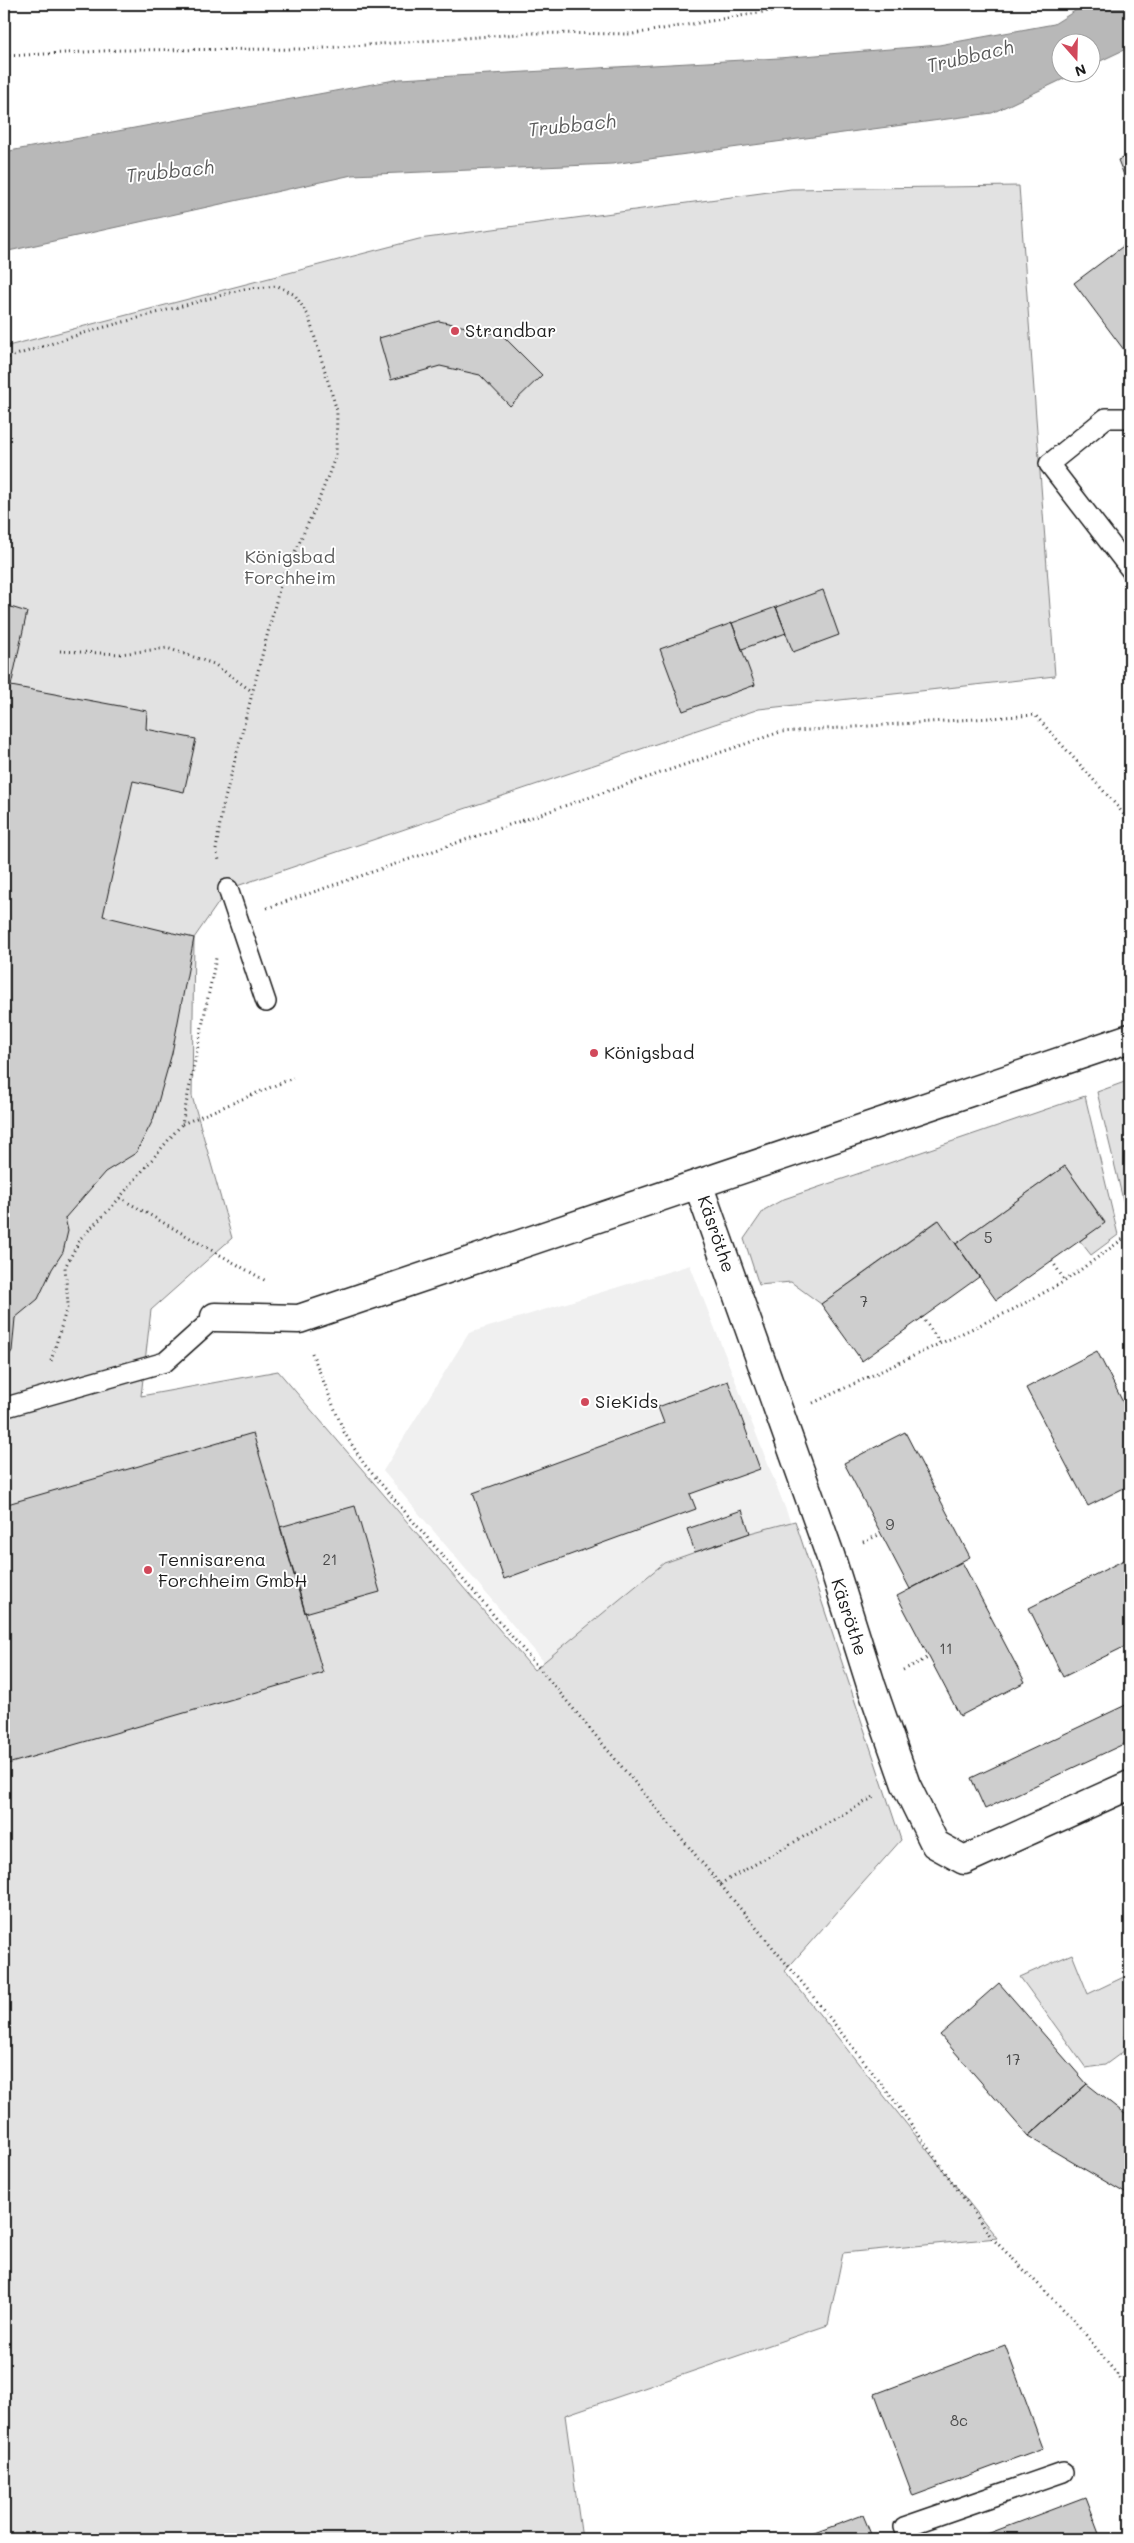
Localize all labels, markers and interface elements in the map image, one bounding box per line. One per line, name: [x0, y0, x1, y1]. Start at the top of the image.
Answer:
north arrow: [1052, 32, 1102, 82]
water label: Trubbach: [924, 33, 1016, 78]
text: N: [1072, 60, 1089, 81]
water label: Trubbach: [527, 107, 617, 142]
water label: Trubbach: [125, 153, 215, 188]
place label: Strandbar: [465, 318, 556, 342]
marker: Strandbar: [449, 325, 461, 337]
park label: Königsbad Forchheim: [244, 544, 336, 589]
place label: Königsbad: [604, 1040, 694, 1064]
marker: Königsbad: [588, 1047, 600, 1059]
street label: Käsröthe: [693, 1192, 741, 1275]
house number: 5: [984, 1227, 992, 1247]
house number: 7: [860, 1291, 868, 1311]
place label: SieKids: [595, 1389, 658, 1413]
marker: SieKids: [579, 1396, 591, 1408]
house number: 9: [886, 1514, 895, 1534]
place label: Tennisarena Forchheim GmbH: [158, 1547, 307, 1592]
house number: 21: [322, 1549, 338, 1569]
marker: Tennisarena Forchheim GmbH: [142, 1564, 154, 1576]
street label: Käsröthe: [826, 1575, 874, 1658]
house number: 11: [939, 1638, 953, 1658]
house number: 17: [1005, 2049, 1021, 2069]
house number: 8c: [950, 2410, 968, 2430]

